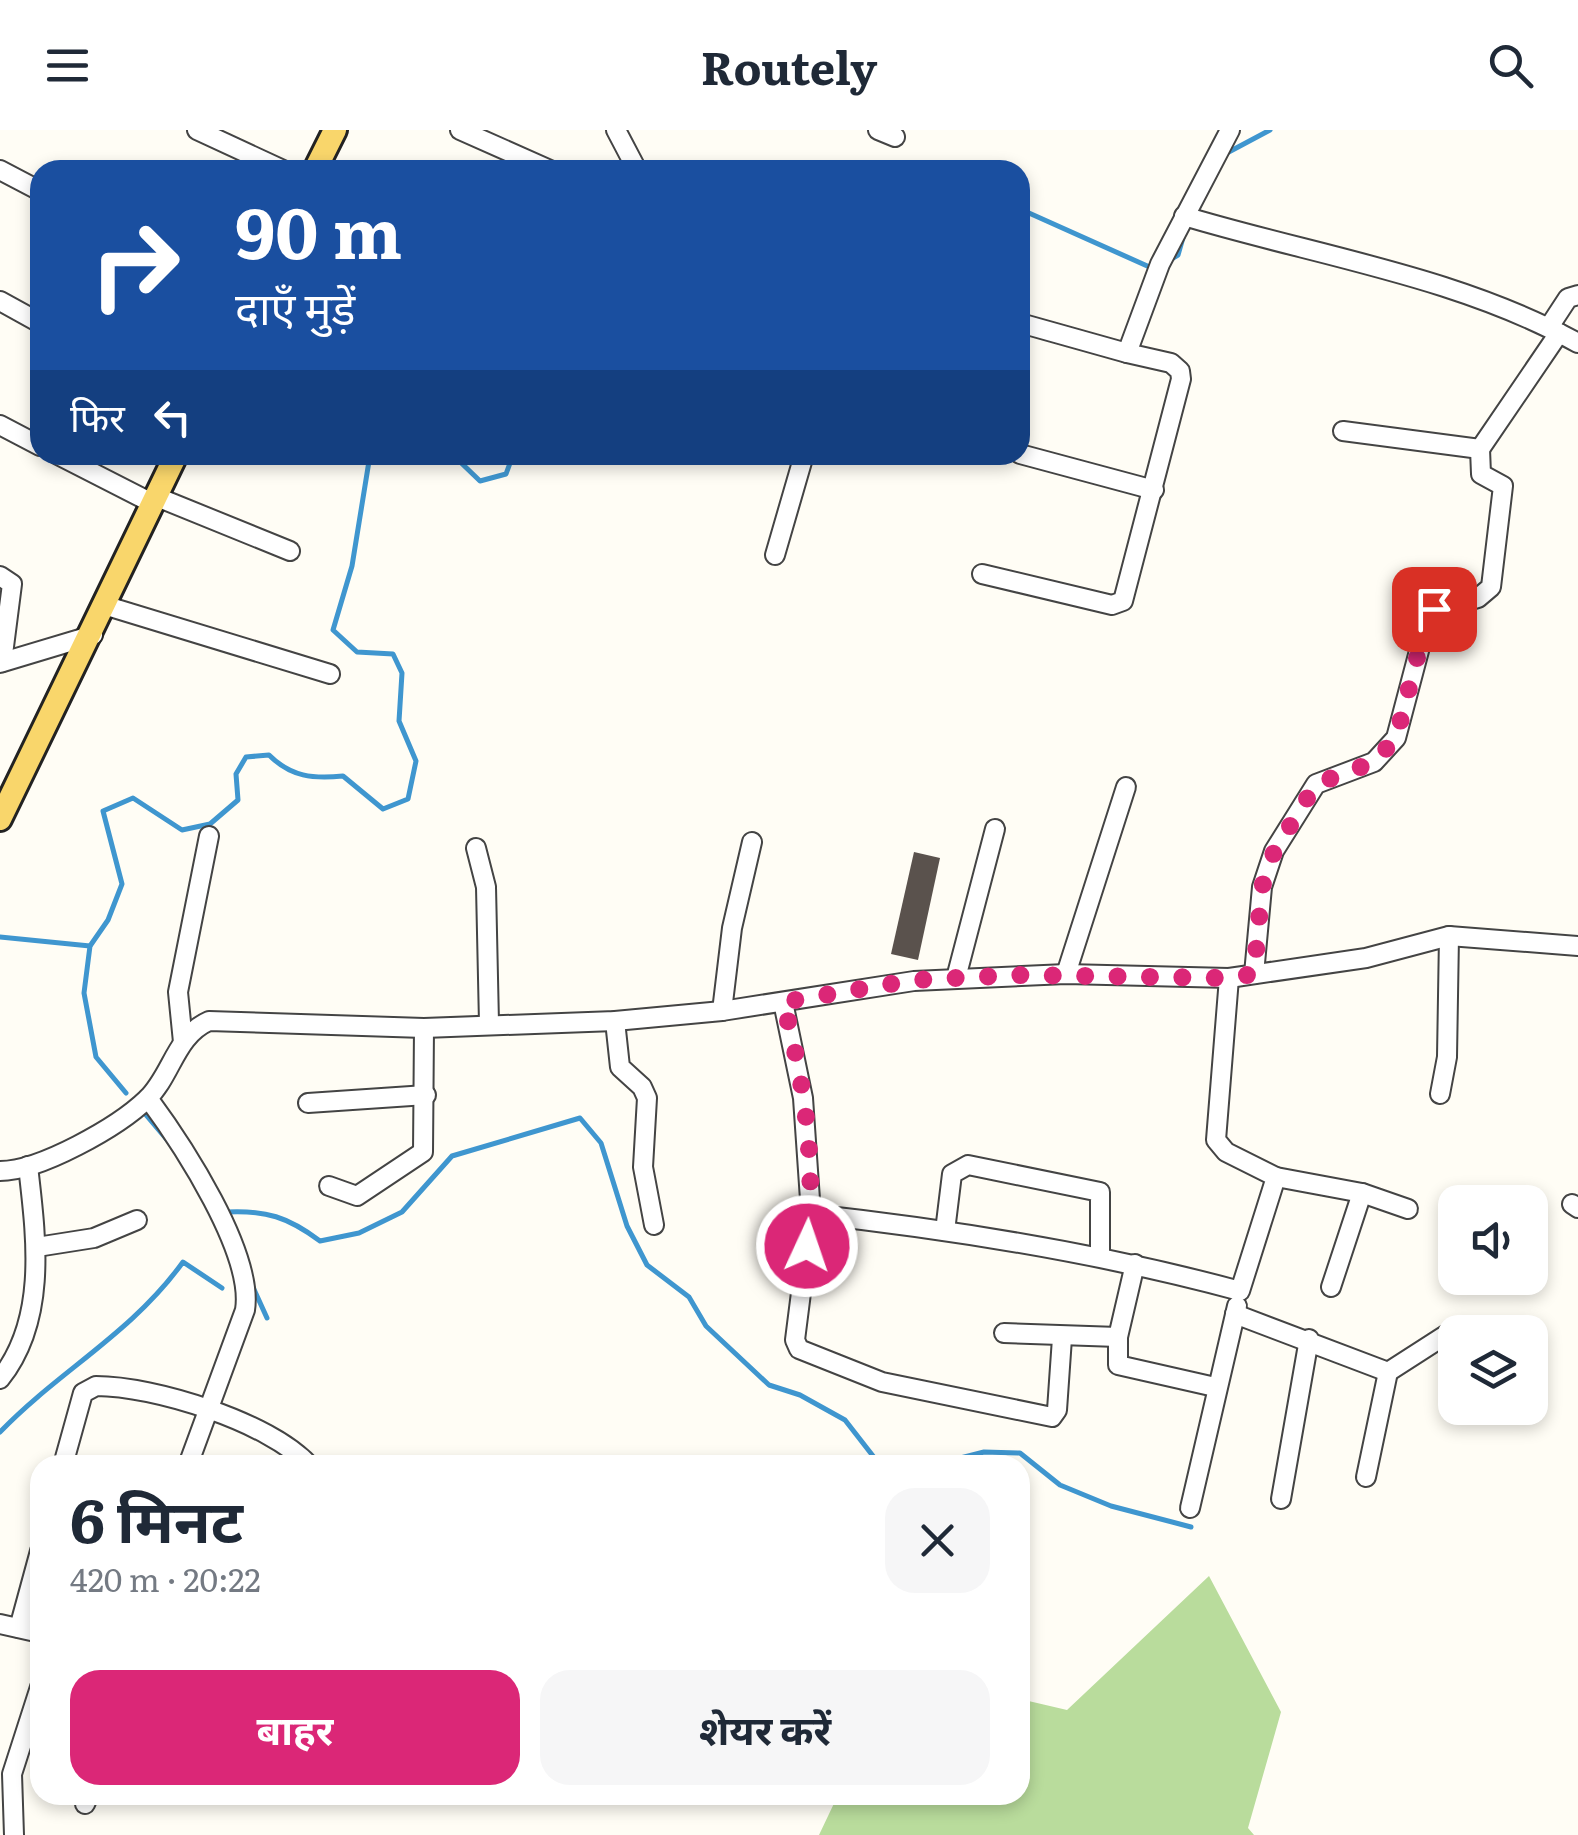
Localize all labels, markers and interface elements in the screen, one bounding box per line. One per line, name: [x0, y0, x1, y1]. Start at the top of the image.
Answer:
text: Routely: [701, 32, 877, 99]
icon: menu: [40, 38, 95, 93]
icon: search: [1483, 38, 1538, 93]
text: 90 m: [235, 177, 402, 281]
icon: right: [70, 200, 200, 330]
text: दाएँ मुड़ें: [235, 272, 355, 339]
text: फिर: [70, 387, 125, 444]
icon: left: [145, 390, 200, 445]
pin: [1392, 567, 1477, 652]
icon: arrive: [1407, 582, 1462, 637]
map controls: [1438, 1185, 1548, 1425]
button: sound: [1438, 1185, 1548, 1295]
position arrow: [755, 1194, 859, 1298]
button: layers: [1438, 1315, 1548, 1425]
text: 6 मिनट: [70, 1472, 243, 1561]
button: close: [885, 1488, 990, 1593]
text: 420 m · 20:22: [70, 1554, 261, 1602]
button: बाहर: [70, 1670, 520, 1785]
button: शेयर करें: [540, 1670, 990, 1785]

